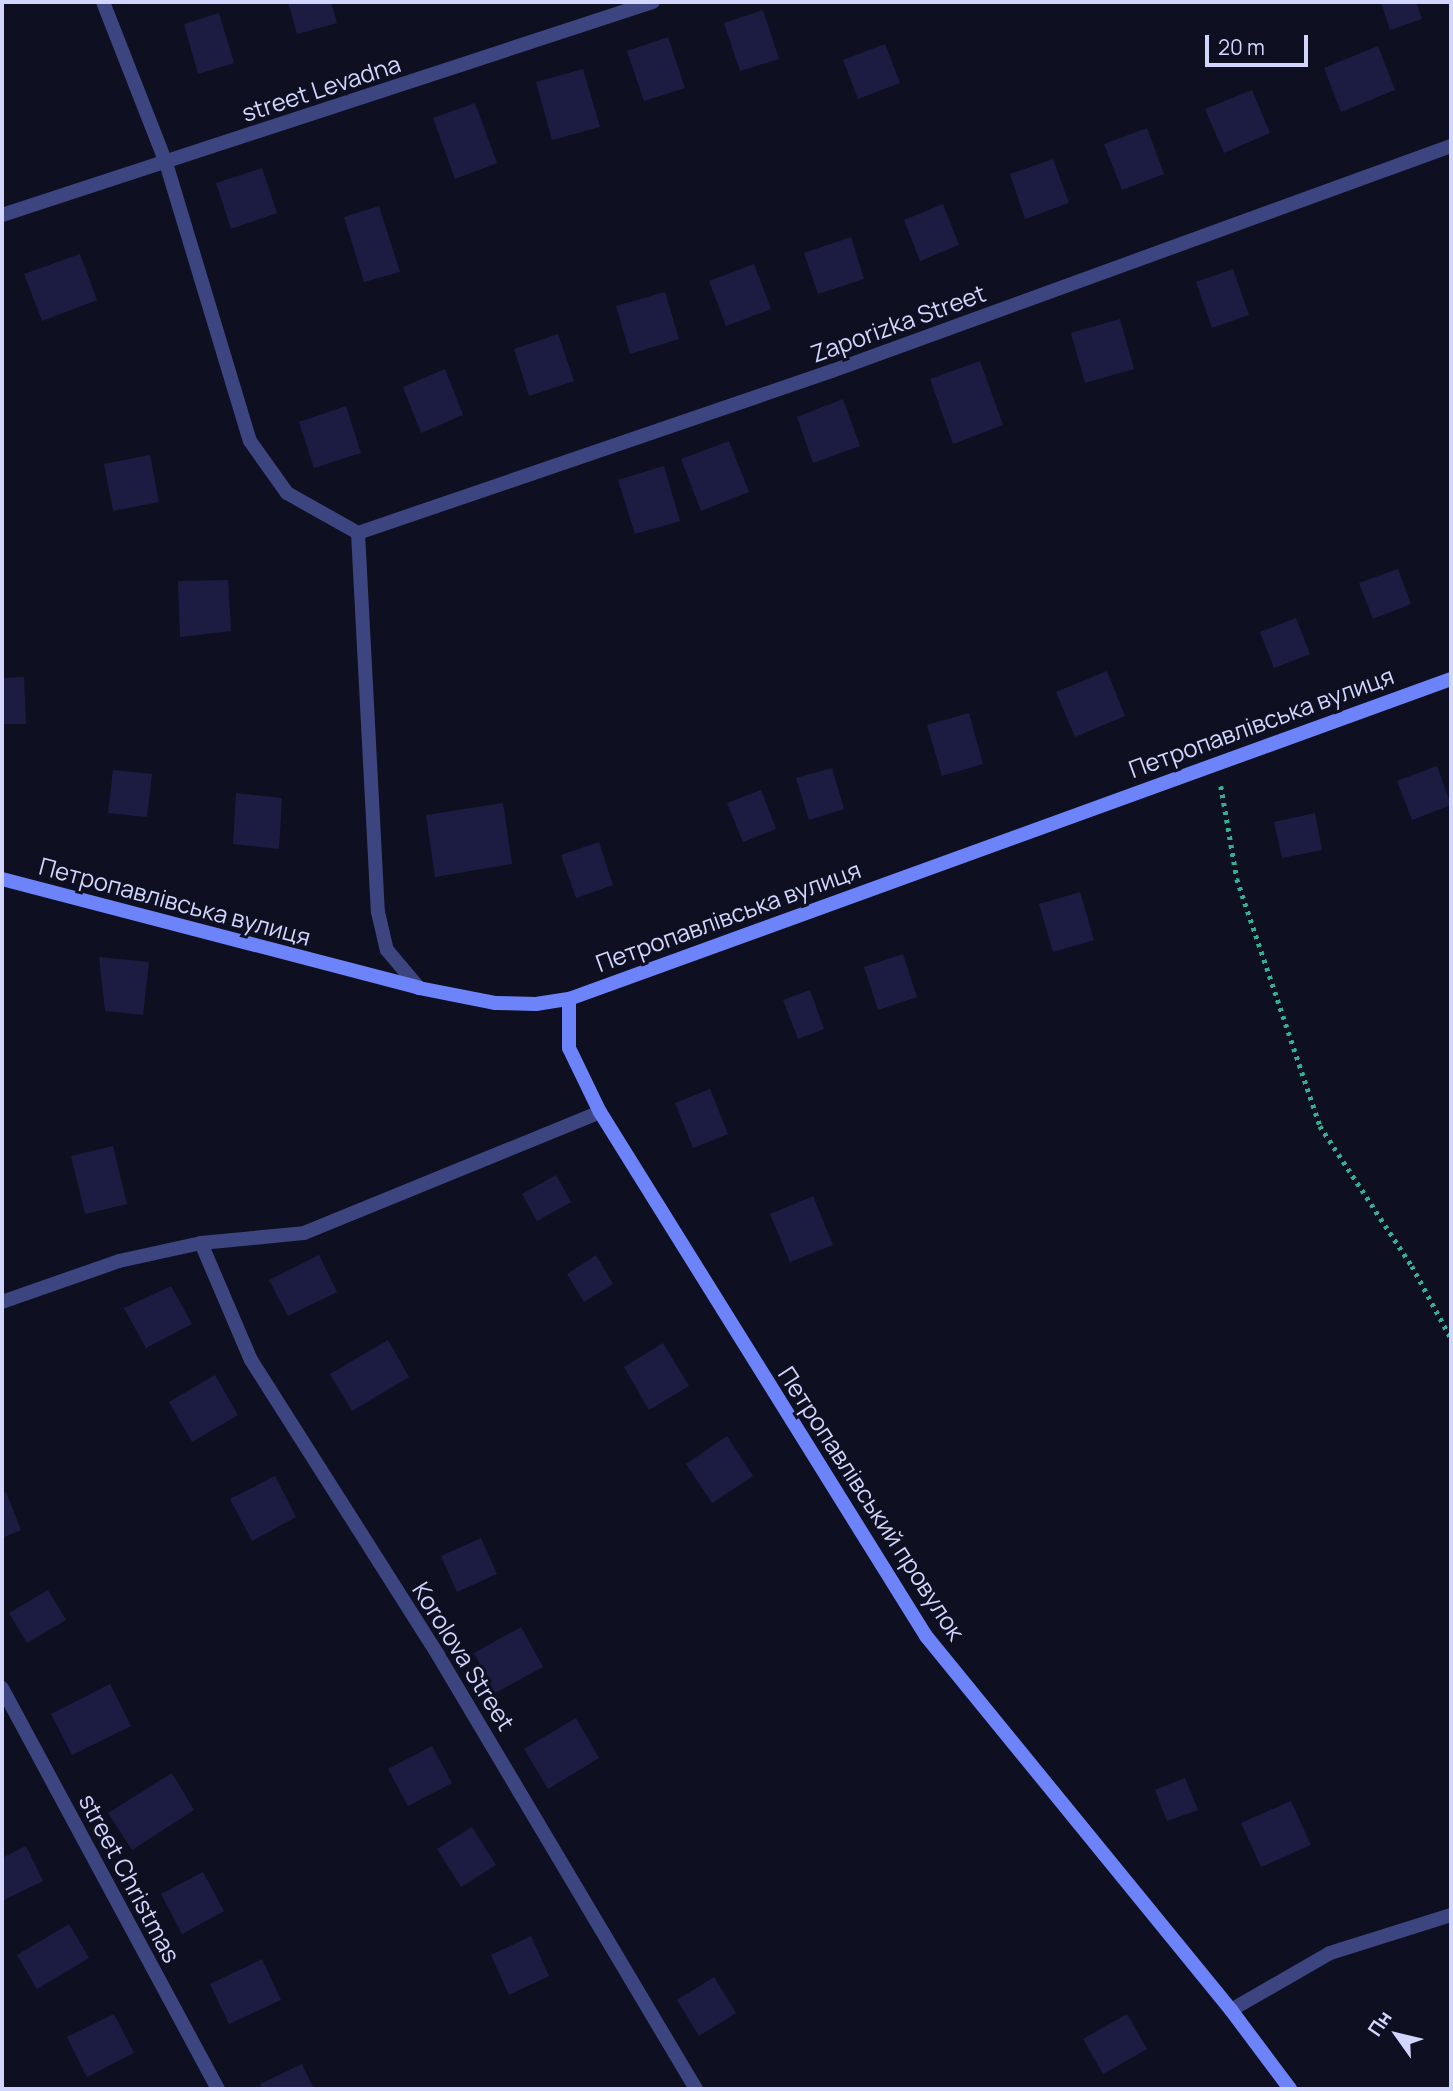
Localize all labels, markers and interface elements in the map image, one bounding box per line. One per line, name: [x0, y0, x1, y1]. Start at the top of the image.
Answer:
scale bar: [1208, 21, 1311, 65]
text: 20 m: [1218, 33, 1265, 61]
street label: street Levadna: [238, 49, 404, 127]
street label: Zaporizka Street: [807, 278, 989, 368]
street label: Петропавлівська вулиця: [1125, 661, 1397, 783]
street label: Петропавлівська вулиця: [36, 851, 314, 951]
street label: Петропавлівська вулиця: [592, 855, 864, 977]
street label: Петропавлівський провулок: [773, 1361, 971, 1645]
street label: Korolova Street: [407, 1576, 521, 1736]
street label: street Christmas: [73, 1789, 187, 1967]
north arrow: [1362, 2000, 1432, 2070]
text: Пн: [1362, 2005, 1398, 2041]

